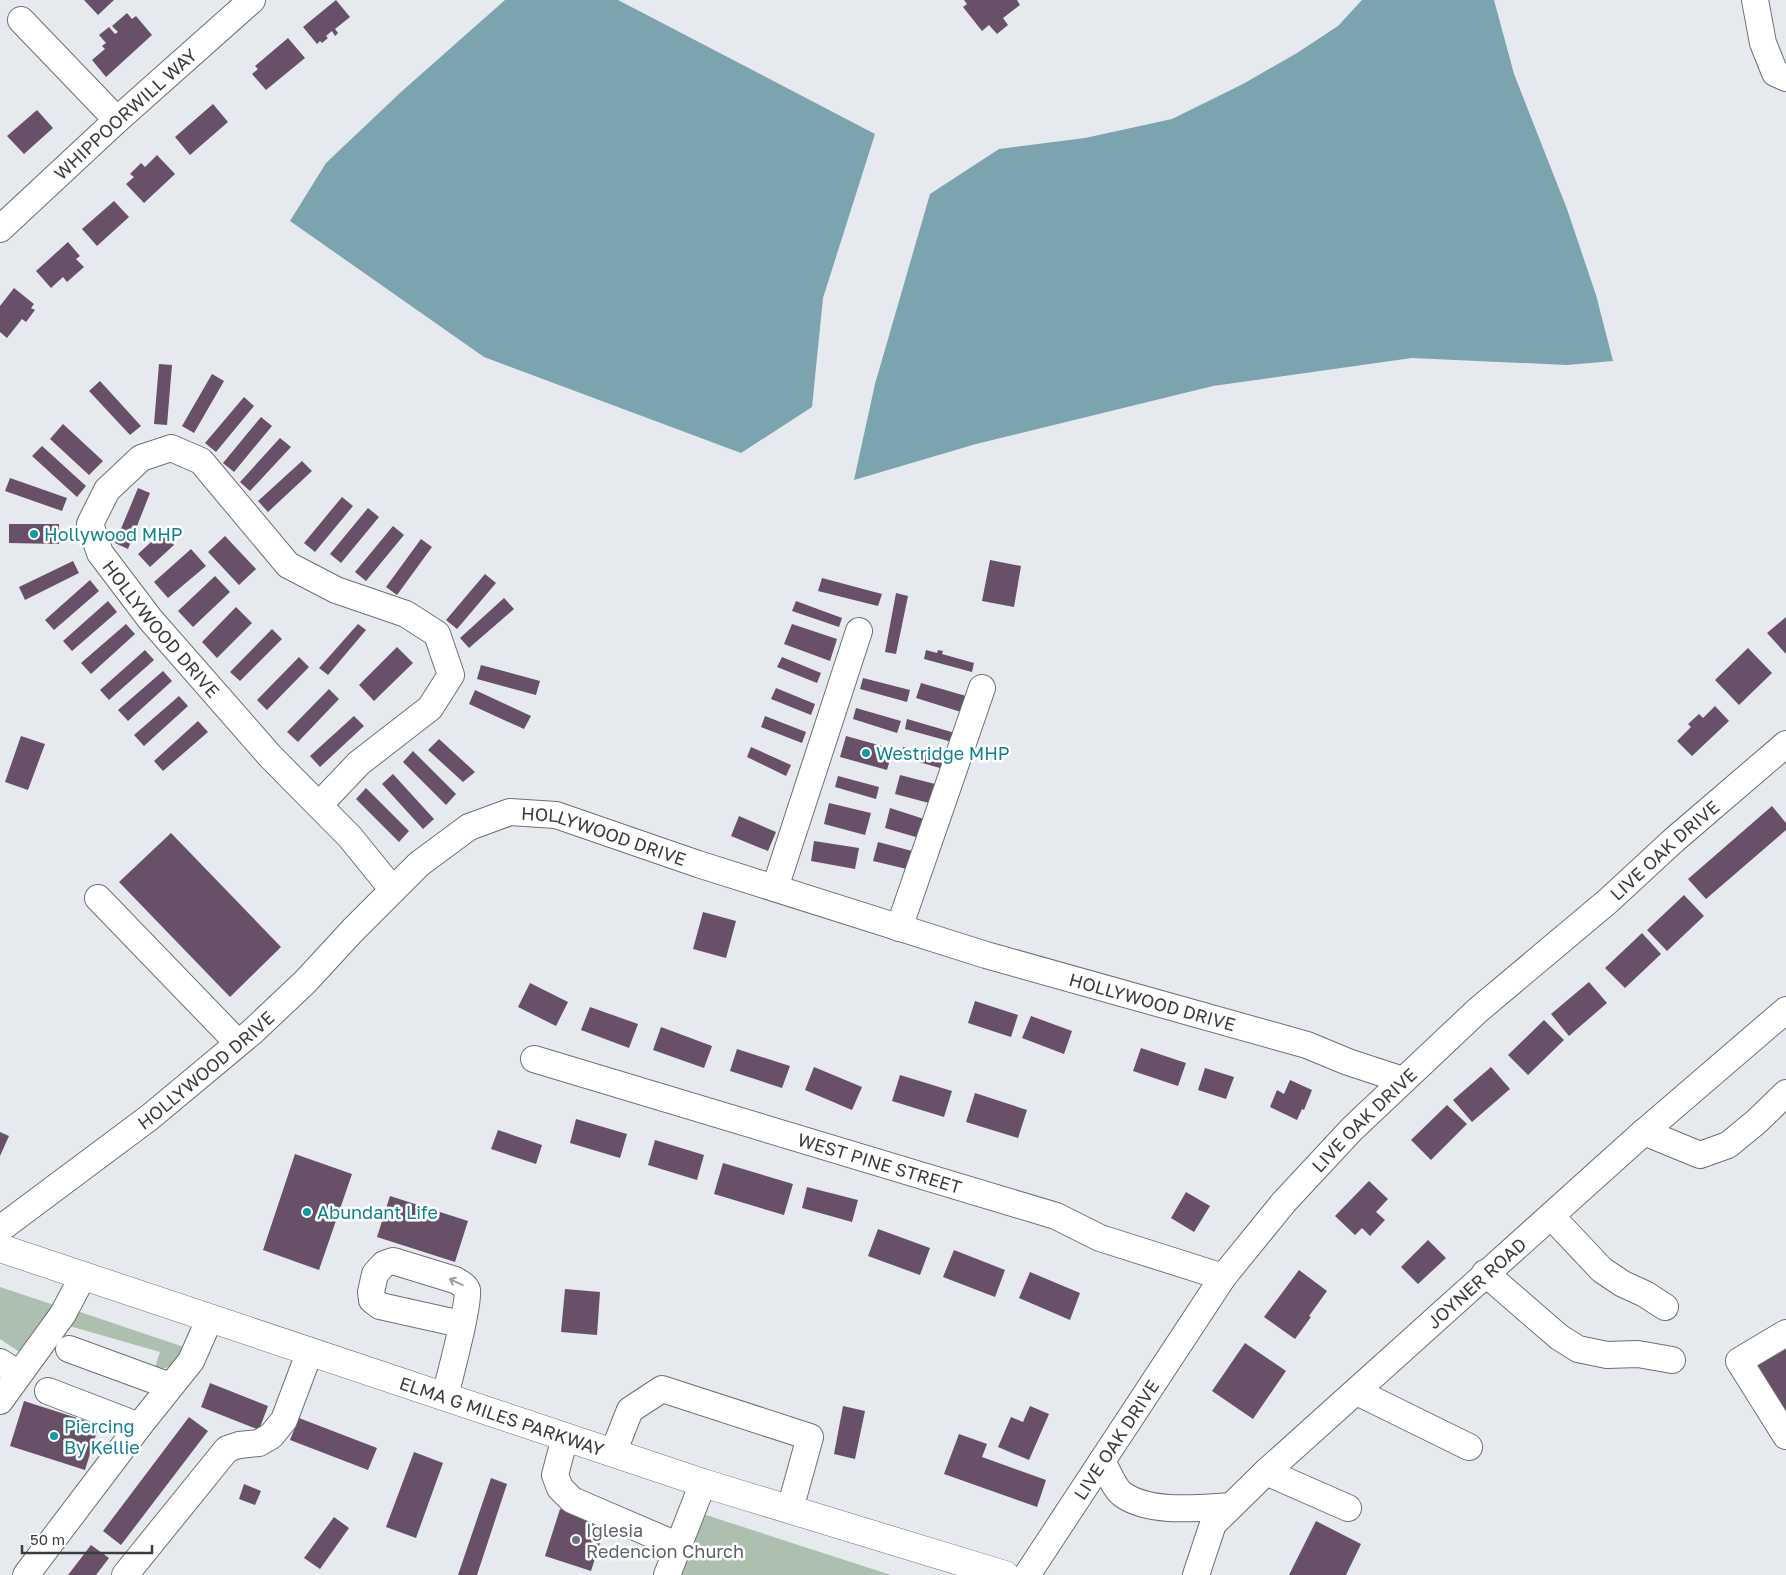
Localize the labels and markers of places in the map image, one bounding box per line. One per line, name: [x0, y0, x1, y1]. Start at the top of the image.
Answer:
place label: Hollywood MHP: [44, 523, 183, 545]
marker: Hollywood MHP: [28, 528, 40, 540]
place label: Westridge MHP: [876, 742, 1010, 764]
marker: Westridge MHP: [860, 747, 872, 759]
place label: Abundant Life: [317, 1201, 438, 1223]
marker: Abundant Life: [301, 1206, 313, 1218]
place label: Piercing By Kellie: [64, 1415, 140, 1458]
marker: Piercing By Kellie: [48, 1430, 60, 1442]
place label: Iglesia Redencion Church: [586, 1519, 744, 1562]
marker: Iglesia Redencion Church: [570, 1534, 582, 1546]

